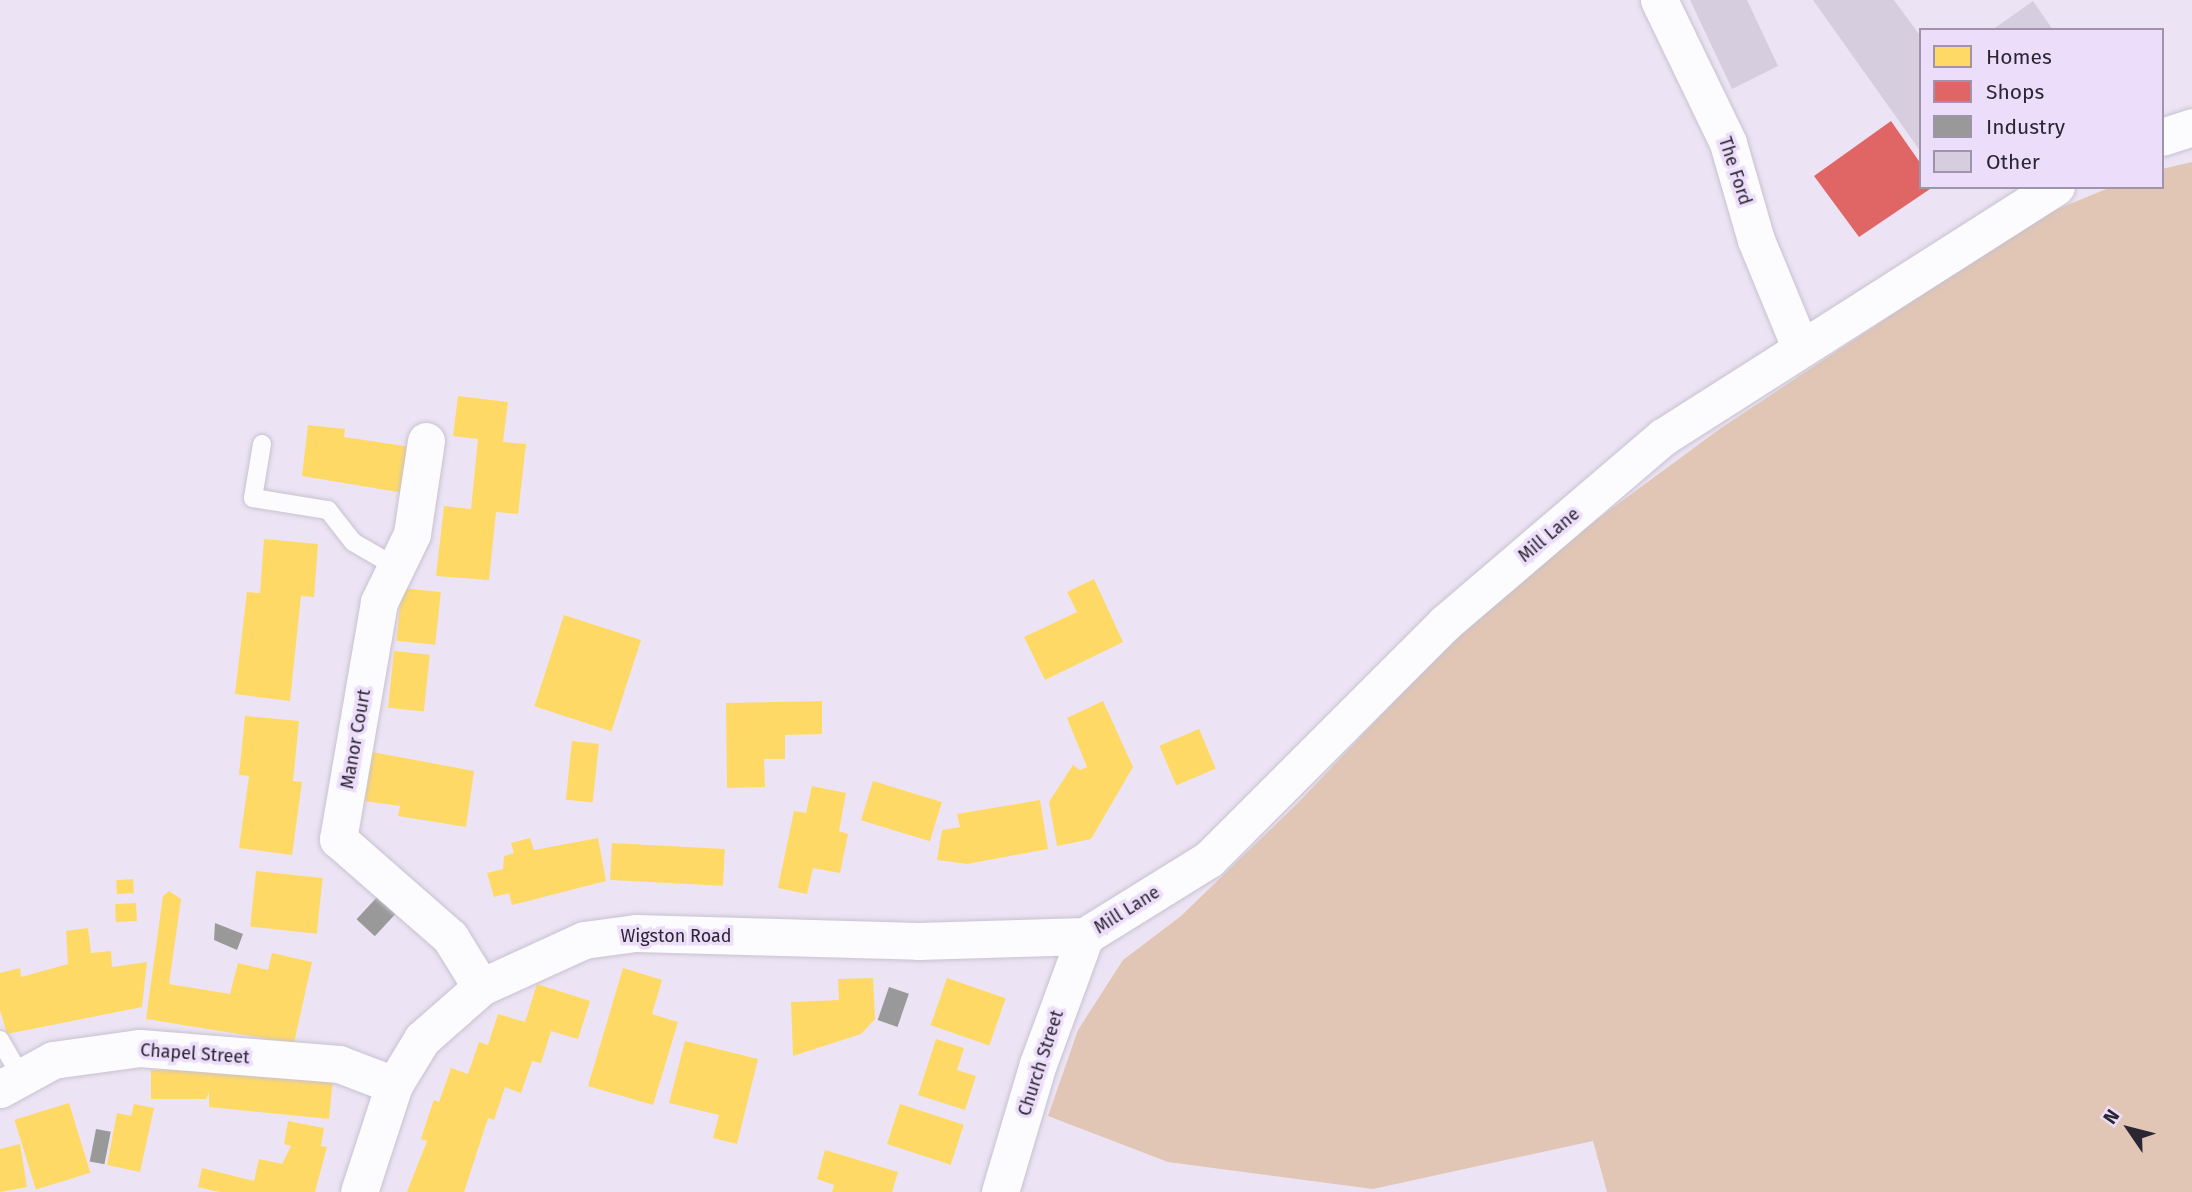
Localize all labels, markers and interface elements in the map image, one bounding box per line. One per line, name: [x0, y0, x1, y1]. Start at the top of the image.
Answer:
legend: [1919, 28, 2164, 189]
text: Homes: [1986, 44, 2052, 70]
text: Shops: [1986, 79, 2044, 105]
text: Industry: [1986, 114, 2065, 140]
street label: The Ford: [1714, 134, 1756, 208]
text: Other: [1986, 149, 2040, 175]
street label: Mill Lane: [1514, 503, 1584, 567]
street label: Manor Court: [337, 688, 375, 790]
street label: Mill Lane: [1090, 881, 1164, 939]
street label: Wigston Road: [620, 925, 732, 947]
street label: Church Street: [1014, 1007, 1068, 1119]
street label: Chapel Street: [140, 1039, 250, 1069]
north arrow: [2094, 1094, 2164, 1164]
text: N: [2098, 1105, 2124, 1128]

